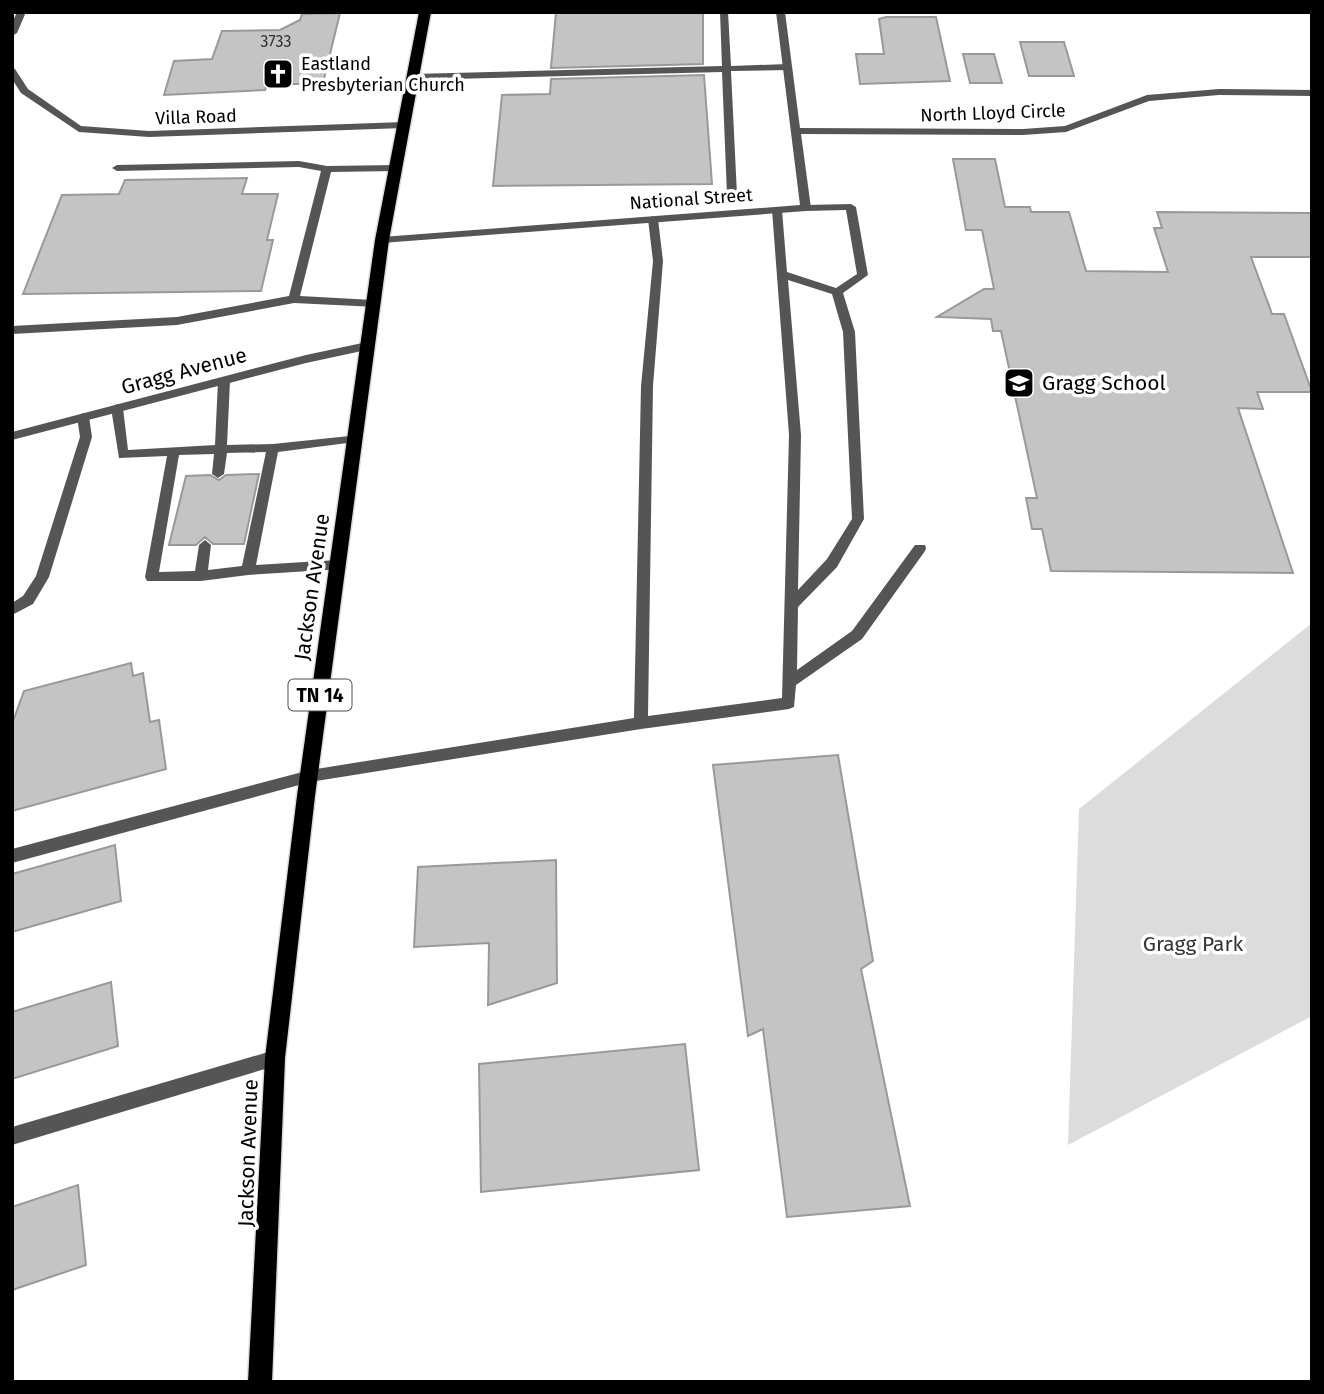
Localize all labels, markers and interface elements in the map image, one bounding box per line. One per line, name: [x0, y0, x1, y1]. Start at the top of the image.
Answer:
house number: 3733: [261, 32, 291, 51]
place label: Eastland Presbyterian Church: [301, 53, 465, 96]
church icon: Eastland Presbyterian Church: [261, 57, 295, 91]
street label: North Lloyd Circle: [920, 99, 1066, 127]
street label: Villa Road: [155, 105, 237, 129]
street label: National Street: [629, 184, 754, 214]
street label: Gragg Avenue: [118, 342, 250, 400]
school or university icon: Gragg School: [1002, 366, 1036, 400]
place label: Gragg School: [1042, 370, 1166, 396]
street label: Jackson Avenue: [289, 512, 335, 662]
road number: TN 14: [288, 680, 352, 710]
park label: Gragg Park: [1143, 931, 1244, 957]
street label: Jackson Avenue: [232, 1079, 264, 1227]

